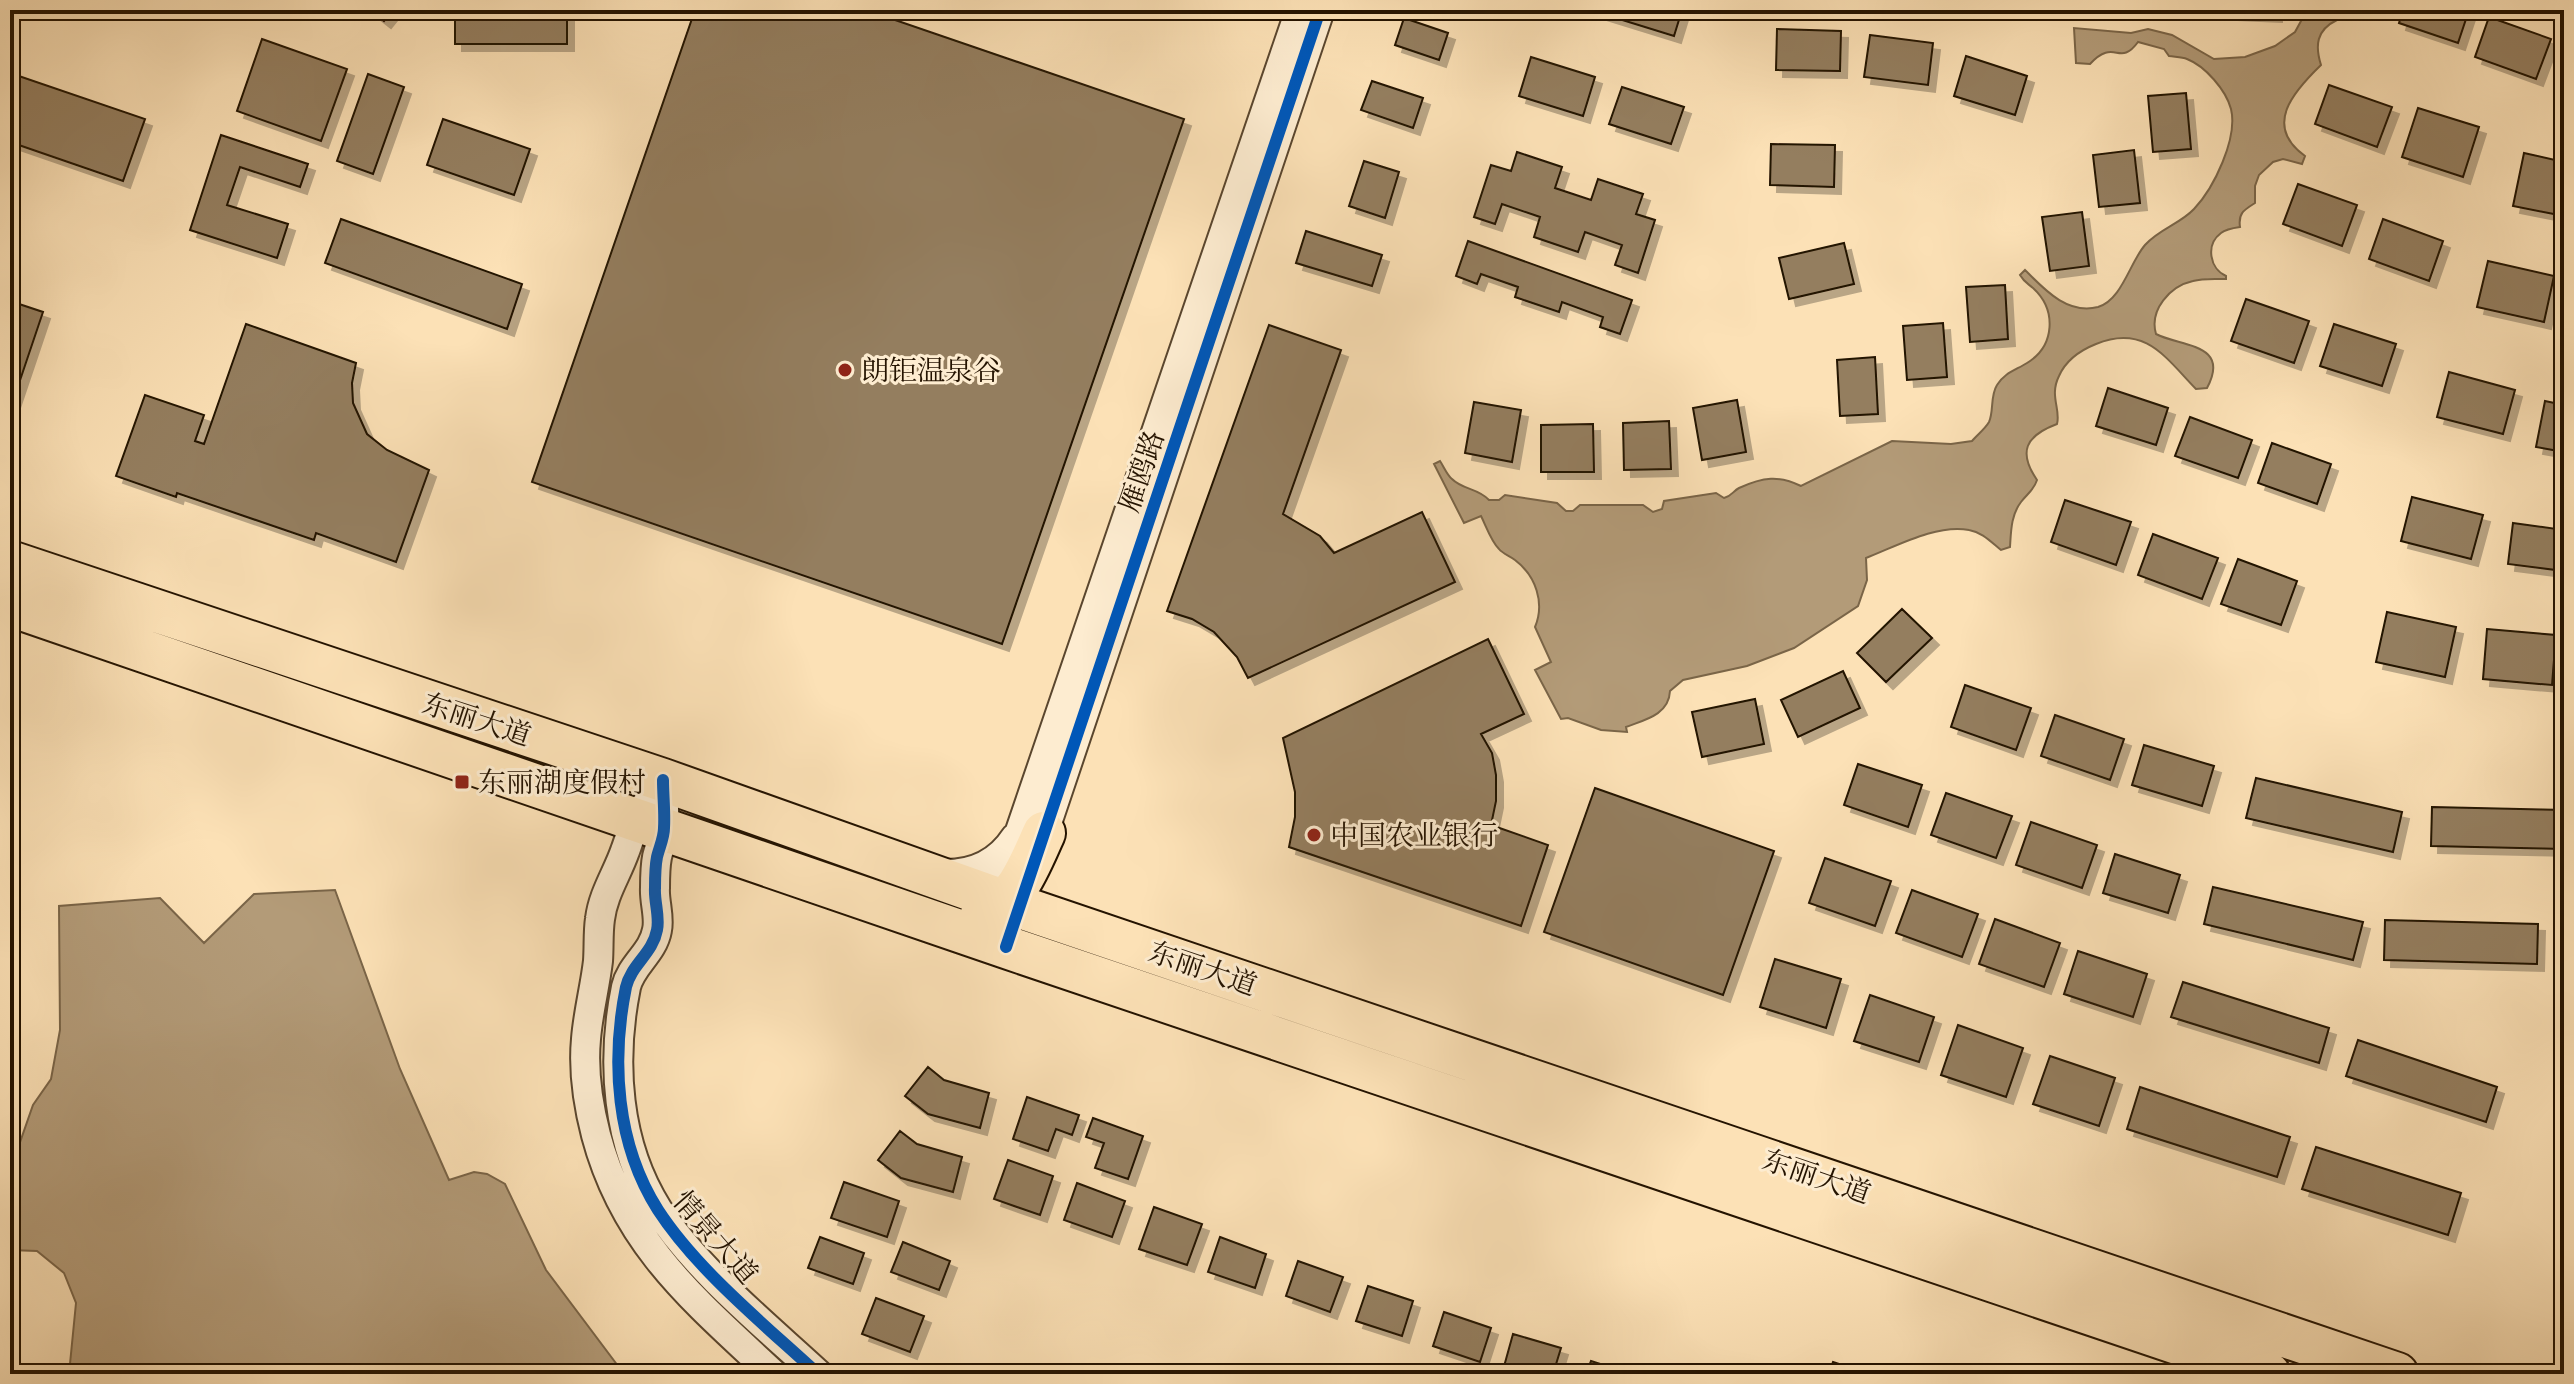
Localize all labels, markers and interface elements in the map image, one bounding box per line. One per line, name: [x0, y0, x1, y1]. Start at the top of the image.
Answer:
place label: 朗钜温泉谷: [861, 354, 1001, 389]
marker: 朗钜温泉谷: [836, 361, 854, 379]
street label: 雁鸥路: [1112, 426, 1173, 517]
street label: 东丽大道: [418, 686, 535, 754]
place label: 东丽湖度假村: [478, 766, 646, 801]
marker: 东丽湖度假村: [453, 773, 471, 791]
place label: 中国农业银行: [1330, 819, 1498, 854]
marker: 中国农业银行: [1305, 826, 1323, 844]
street label: 东丽大道: [1144, 935, 1261, 1004]
street label: 东丽大道: [1758, 1143, 1875, 1212]
street label: 情景大道: [665, 1184, 765, 1292]

